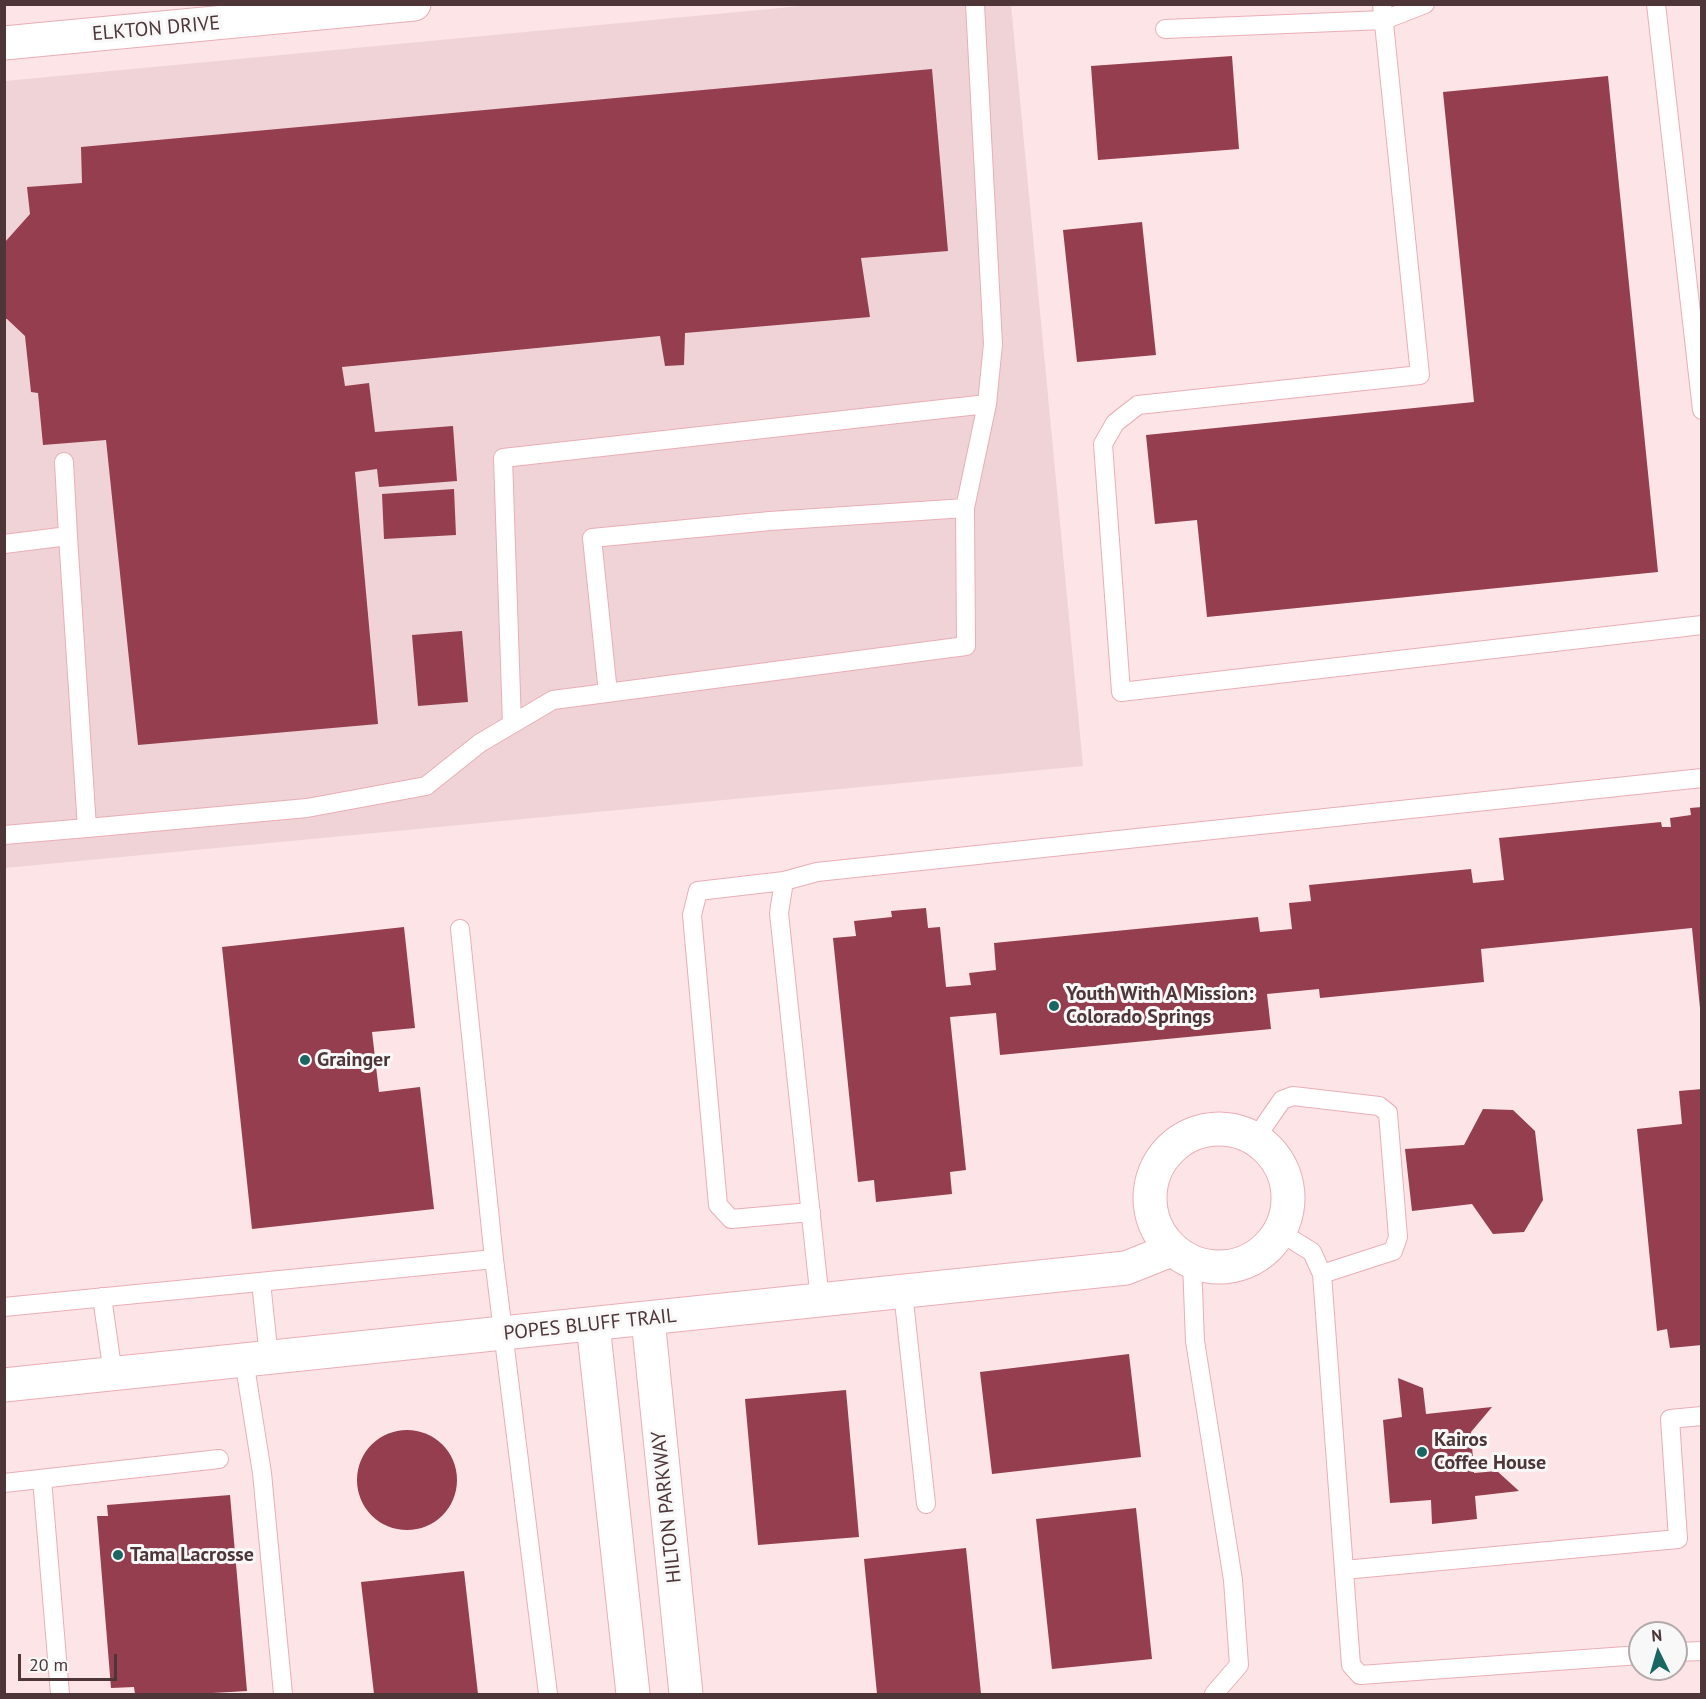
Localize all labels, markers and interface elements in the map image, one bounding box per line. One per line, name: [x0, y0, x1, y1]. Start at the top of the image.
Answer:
street label: ELKTON DRIVE: [91, 11, 221, 47]
place label: Youth With A Mission: Colorado Springs: [1066, 982, 1254, 1029]
marker: Youth With A Mission: Colorado Springs: [1047, 999, 1061, 1013]
place label: Grainger: [317, 1048, 390, 1072]
marker: Grainger: [298, 1053, 312, 1067]
street label: POPES BLUFF TRAIL: [502, 1304, 678, 1346]
place label: Kairos Coffee House: [1434, 1428, 1546, 1475]
street label: HILTON PARKWAY: [647, 1430, 687, 1584]
marker: Kairos Coffee House: [1415, 1445, 1429, 1459]
place label: Tama Lacrosse: [130, 1543, 254, 1567]
marker: Tama Lacrosse: [111, 1548, 125, 1562]
north arrow: [1628, 1621, 1688, 1681]
text: N: [1650, 1625, 1663, 1645]
scale bar: [21, 1642, 120, 1680]
text: 20 m: [29, 1653, 68, 1676]

